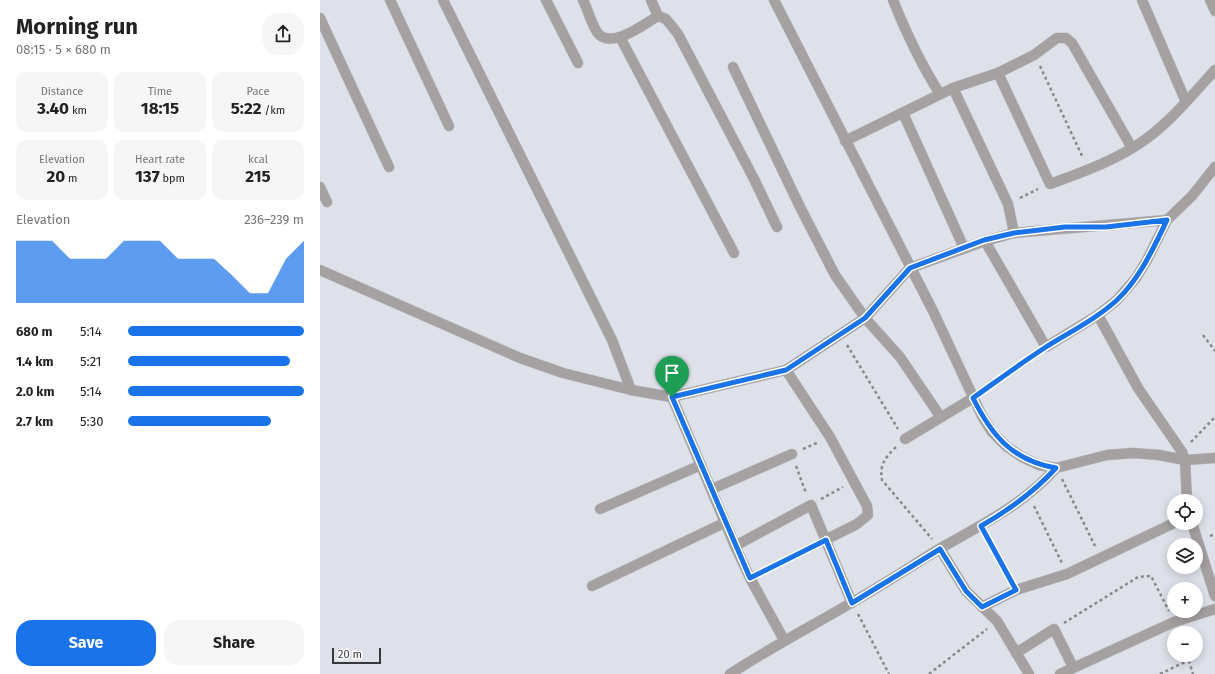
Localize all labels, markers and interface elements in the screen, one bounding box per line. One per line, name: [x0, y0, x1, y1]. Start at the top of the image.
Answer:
text: Morning run: [16, 13, 138, 40]
button: share: [262, 13, 304, 55]
text: 08:15 · 5 × 680 m: [16, 42, 111, 57]
text: Distance: [41, 85, 83, 98]
text: Time: [148, 85, 172, 98]
text: Pace: [247, 85, 269, 98]
text: 3.40: [37, 98, 69, 119]
text: 18:15: [141, 98, 179, 119]
text: 5:22: [231, 98, 262, 119]
text: km: [69, 104, 87, 117]
text: /km: [262, 104, 285, 117]
text: Elevation: [39, 153, 85, 166]
text: Heart rate: [135, 153, 185, 166]
text: kcal: [248, 153, 268, 166]
text: 20: [46, 166, 65, 187]
text: 137: [135, 166, 160, 187]
text: 215: [245, 166, 271, 187]
text: m: [65, 172, 78, 185]
text: bpm: [160, 172, 185, 185]
text: Elevation: [16, 212, 70, 227]
text: 236–239 m: [244, 212, 304, 227]
text: 680 m: [16, 324, 53, 339]
text: 5:14: [80, 324, 102, 339]
text: 1.4 km: [16, 354, 53, 369]
text: 5:21: [80, 354, 101, 369]
pin: [655, 356, 689, 397]
icon: arrive: [661, 362, 683, 384]
text: 2.0 km: [16, 384, 55, 399]
text: 5:14: [80, 384, 102, 399]
text: 2.7 km: [16, 414, 53, 429]
text: 5:30: [80, 414, 104, 429]
map controls: [1167, 494, 1203, 662]
button: locate: [1167, 494, 1203, 530]
button: layers: [1167, 538, 1203, 574]
button: +: [1167, 582, 1203, 618]
button: Save: [16, 620, 156, 666]
button: Share: [164, 620, 304, 666]
button: −: [1167, 626, 1203, 662]
scale bar: [332, 646, 381, 665]
text: 20 m: [338, 648, 362, 661]

